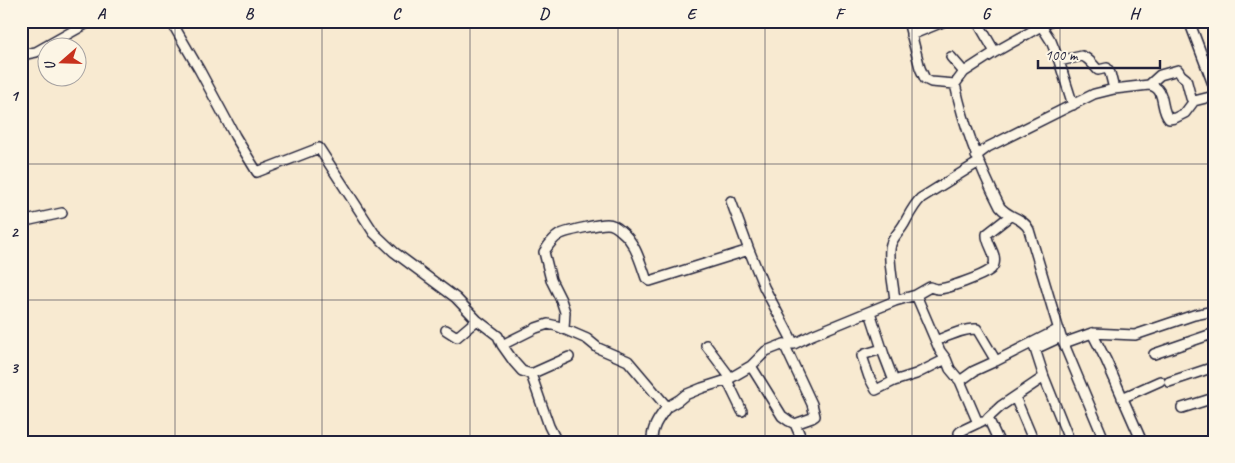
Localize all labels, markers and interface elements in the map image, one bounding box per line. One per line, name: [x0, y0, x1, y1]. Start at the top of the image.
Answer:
text: A: [97, 4, 107, 24]
text: B: [245, 4, 255, 24]
text: C: [392, 4, 402, 24]
text: D: [539, 4, 550, 24]
text: E: [687, 4, 698, 24]
text: F: [835, 4, 846, 24]
text: G: [982, 4, 992, 24]
text: H: [1129, 4, 1141, 24]
north arrow: [38, 38, 88, 88]
scale bar: [1038, 38, 1160, 70]
text: 100 m: [1045, 46, 1079, 65]
text: U: [40, 57, 59, 72]
text: 1: [10, 86, 19, 106]
text: 2: [10, 222, 19, 242]
text: 3: [10, 358, 19, 378]

